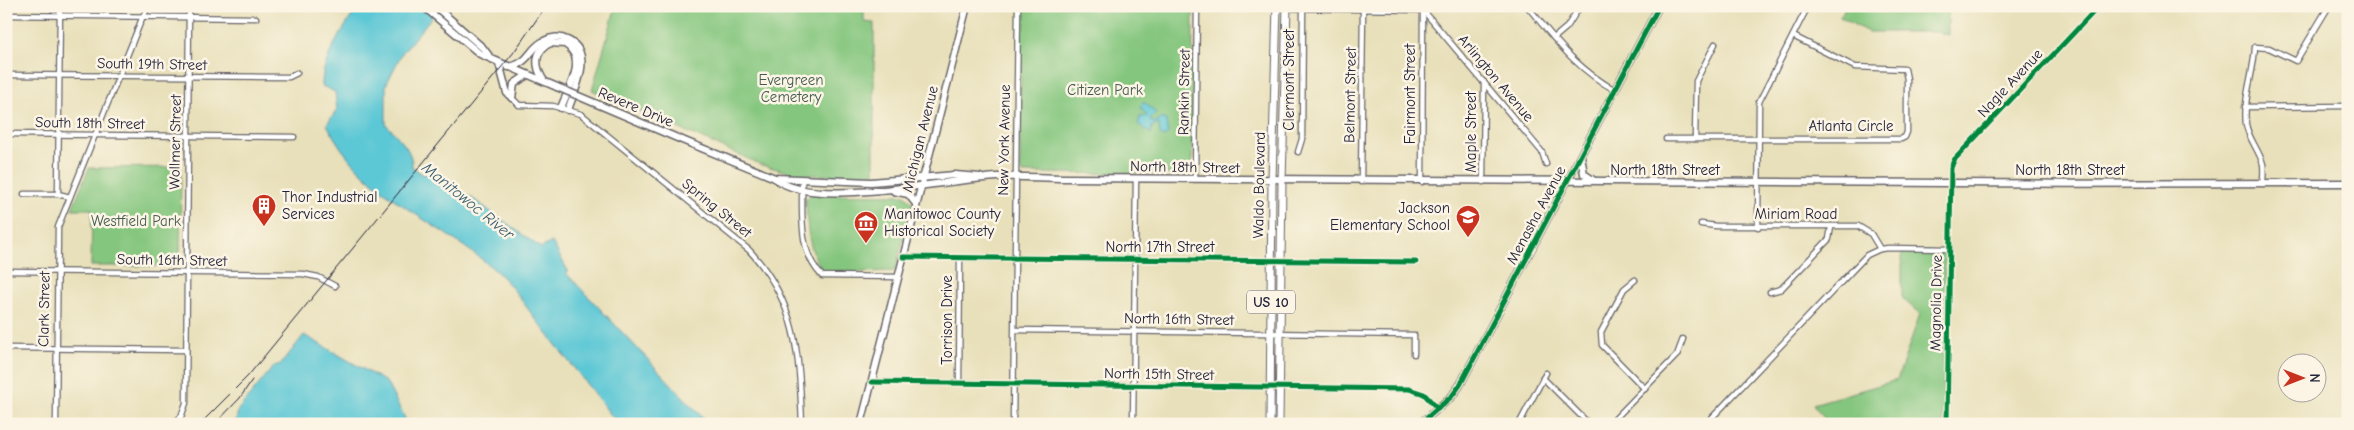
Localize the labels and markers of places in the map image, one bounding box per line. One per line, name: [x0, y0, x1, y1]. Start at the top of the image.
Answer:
place label: Thor Industrial Services: [282, 188, 377, 223]
building icon: Thor Industrial Services: [251, 193, 277, 227]
place label: Jackson Elementary School: [1330, 199, 1450, 234]
school or university icon: Jackson Elementary School: [1455, 204, 1481, 238]
place label: Manitowoc County Historical Society: [884, 205, 1001, 240]
museum icon: Manitowoc County Historical Society: [853, 210, 879, 244]

